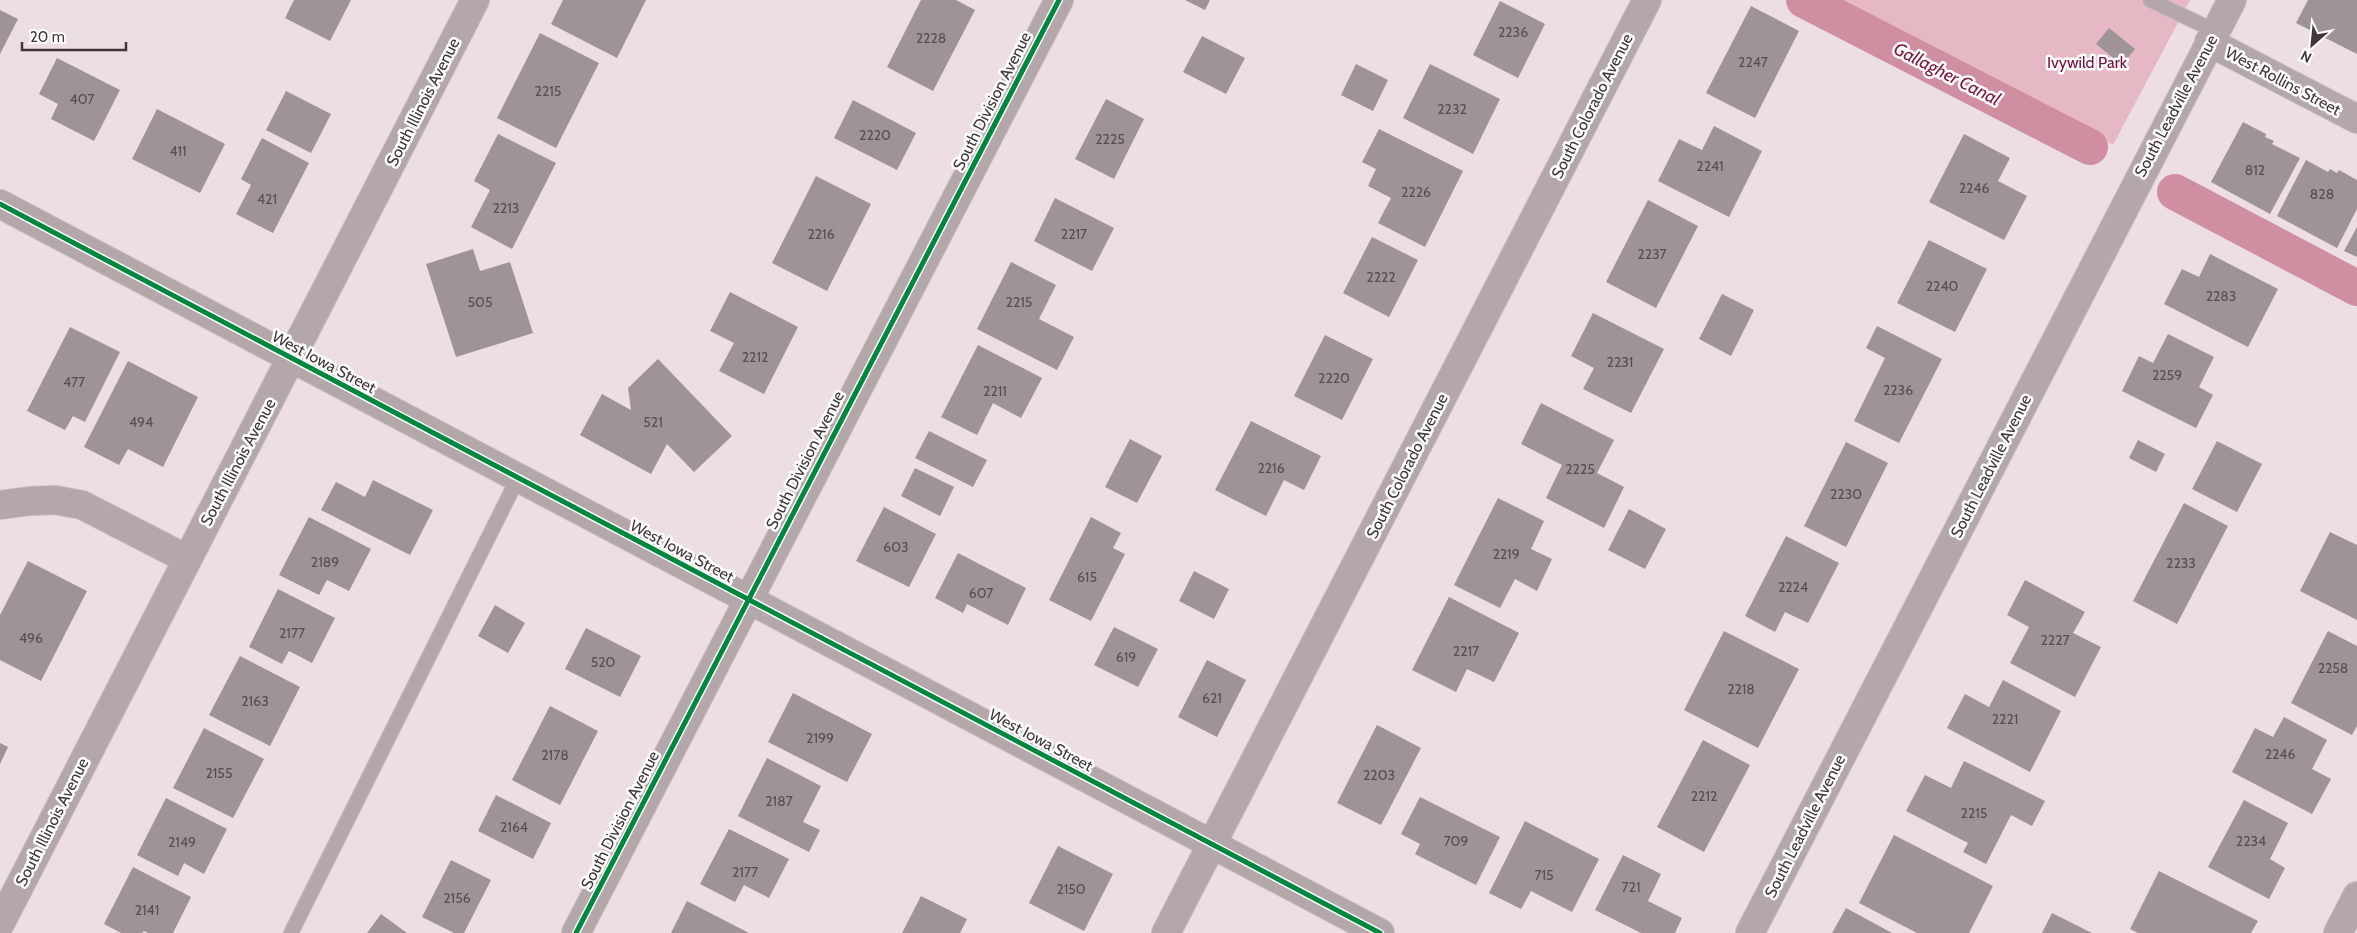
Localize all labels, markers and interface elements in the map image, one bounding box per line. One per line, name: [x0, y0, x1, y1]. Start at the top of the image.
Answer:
scale bar: [22, 20, 126, 52]
north arrow: [2287, 20, 2337, 70]
house number: 2236: [1498, 23, 1528, 41]
text: 20 m: [30, 28, 65, 46]
house number: 2228: [916, 29, 946, 47]
street label: South Division Avenue: [949, 29, 1035, 173]
street label: South Colorado Avenue: [1547, 31, 1637, 181]
street label: South Leadville Avenue: [2131, 32, 2221, 180]
street label: South Illinois Avenue: [382, 35, 464, 169]
water label: Gallagher Canal: [1890, 38, 2005, 111]
street label: West Rollins Street: [2222, 43, 2344, 120]
text: N: [2298, 46, 2315, 67]
house number: 2247: [1738, 53, 1768, 71]
park label: Ivywild Park: [2047, 53, 2128, 72]
house number: 2215: [535, 82, 561, 100]
house number: 407: [70, 90, 94, 108]
house number: 2232: [1437, 100, 1467, 118]
house number: 2220: [859, 126, 891, 144]
house number: 2225: [1095, 130, 1125, 148]
house number: 411: [169, 142, 187, 160]
house number: 2241: [1696, 157, 1724, 175]
house number: 812: [2245, 161, 2265, 179]
house number: 2246: [1959, 179, 1989, 197]
house number: 2226: [1401, 183, 1431, 201]
house number: 828: [2310, 185, 2334, 203]
house number: 421: [257, 190, 277, 208]
house number: 2213: [493, 199, 519, 217]
house number: 2216: [807, 225, 835, 243]
house number: 2217: [1061, 225, 1087, 243]
house number: 2237: [1637, 245, 1667, 263]
house number: 2222: [1366, 268, 1396, 286]
house number: 2240: [1926, 277, 1958, 295]
house number: 2283: [2206, 287, 2236, 305]
house number: 505: [468, 293, 492, 311]
house number: 2215: [1006, 293, 1032, 311]
street label: West Iowa Street: [269, 327, 380, 398]
house number: 2212: [742, 348, 768, 366]
house number: 2231: [1607, 353, 1633, 371]
house number: 2259: [2152, 366, 2182, 384]
house number: 2220: [1318, 369, 1350, 387]
house number: 477: [63, 373, 85, 391]
house number: 2236: [1883, 381, 1913, 399]
house number: 2211: [983, 382, 1007, 400]
street label: South Division Avenue: [762, 388, 848, 532]
street label: South Colorado Avenue: [1362, 391, 1452, 541]
street label: South Leadville Avenue: [1947, 391, 2035, 541]
street label: South Illinois Avenue: [196, 395, 280, 529]
house number: 494: [129, 413, 153, 431]
house number: 521: [643, 413, 663, 431]
house number: 2216: [1257, 459, 1285, 477]
house number: 2225: [1565, 460, 1595, 478]
house number: 2230: [1830, 485, 1862, 503]
street label: West Iowa Street: [627, 516, 738, 587]
house number: 603: [883, 538, 909, 556]
house number: 2219: [1492, 545, 1520, 563]
house number: 2189: [311, 553, 339, 571]
house number: 2233: [2166, 554, 2196, 572]
house number: 615: [1077, 568, 1097, 586]
house number: 2224: [1778, 578, 1808, 596]
house number: 607: [969, 584, 993, 602]
house number: 2177: [279, 624, 305, 642]
house number: 496: [19, 629, 43, 647]
house number: 2227: [2040, 631, 2070, 649]
house number: 2217: [1453, 642, 1479, 660]
house number: 619: [1116, 648, 1136, 666]
house number: 520: [591, 653, 616, 671]
house number: 2258: [2318, 659, 2348, 677]
house number: 2218: [1727, 680, 1755, 698]
house number: 621: [1202, 689, 1222, 707]
house number: 2163: [241, 692, 269, 710]
street label: West Iowa Street: [986, 705, 1097, 776]
house number: 2221: [1992, 710, 2018, 728]
house number: 2199: [806, 729, 834, 747]
house number: 2246: [2265, 745, 2295, 763]
house number: 2178: [541, 746, 569, 764]
street label: South Division Avenue: [577, 748, 663, 892]
street label: South Leadville Avenue: [1761, 751, 1849, 901]
street label: South Illinois Avenue: [11, 755, 93, 889]
house number: 2155: [205, 764, 233, 782]
house number: 2203: [1363, 766, 1395, 784]
house number: 2212: [1691, 787, 1717, 805]
house number: 2187: [765, 792, 793, 810]
house number: 2215: [1961, 804, 1987, 822]
house number: 2164: [500, 818, 528, 836]
house number: 709: [1444, 832, 1468, 850]
house number: 2234: [2236, 832, 2266, 850]
house number: 2149: [168, 833, 196, 851]
house number: 2177: [732, 863, 758, 881]
house number: 715: [1534, 866, 1554, 884]
house number: 721: [1622, 878, 1640, 896]
house number: 2150: [1056, 880, 1086, 898]
house number: 2156: [443, 889, 471, 907]
house number: 2141: [135, 901, 159, 919]

